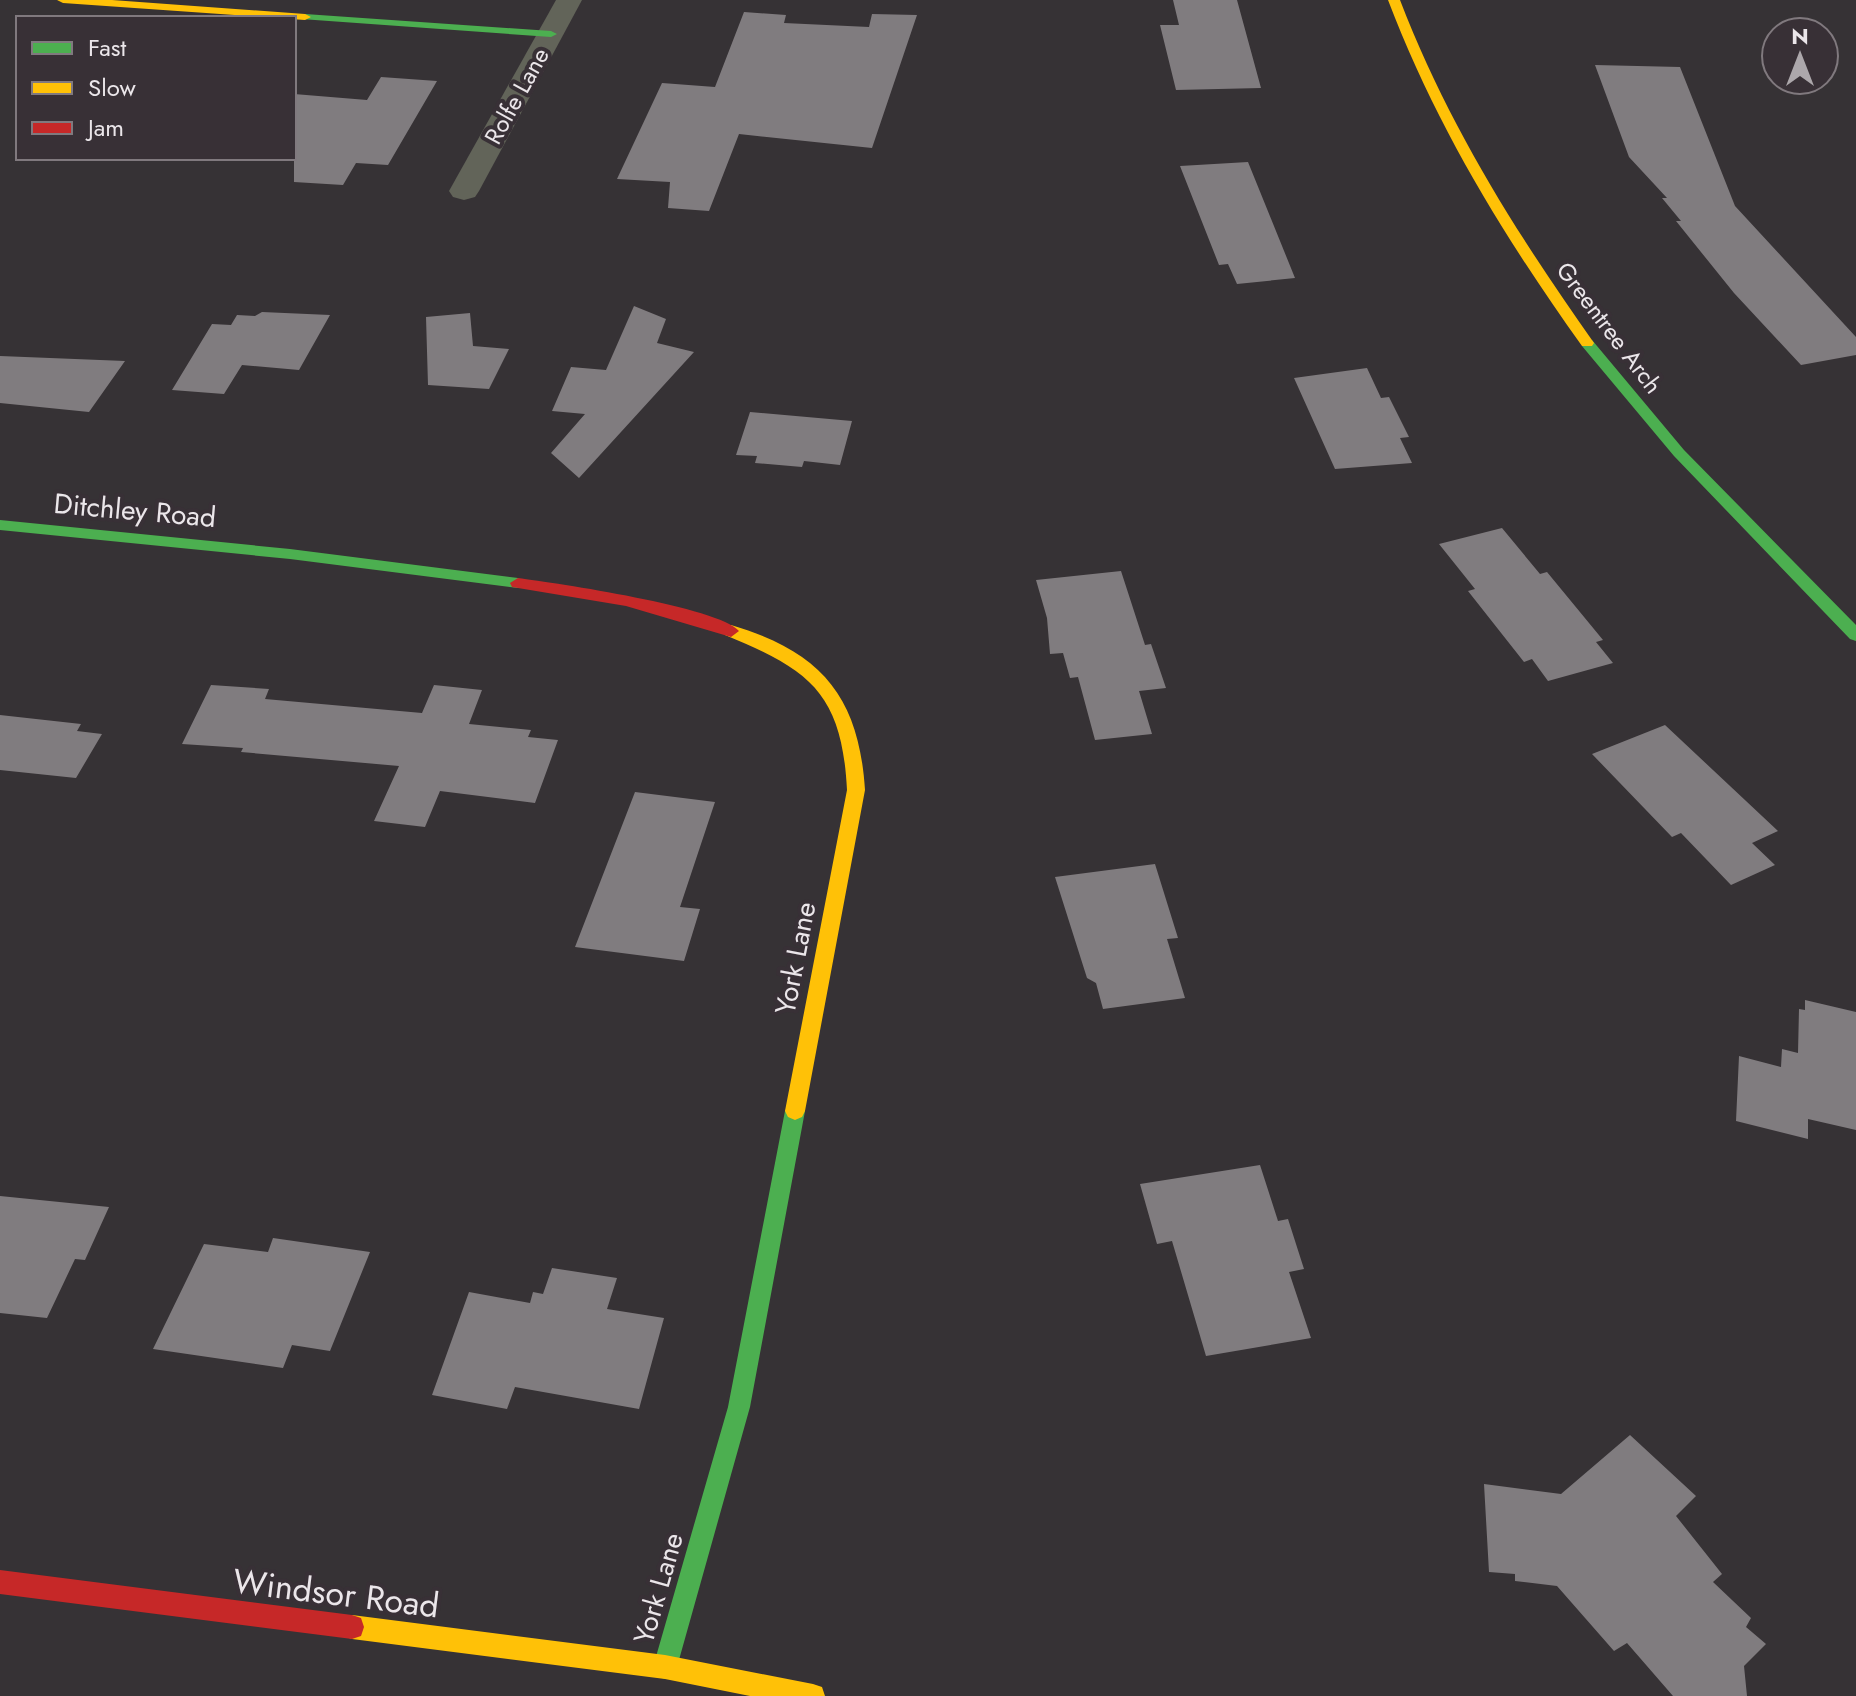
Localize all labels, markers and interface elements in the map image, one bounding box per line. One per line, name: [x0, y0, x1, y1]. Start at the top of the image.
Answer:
legend: [16, 16, 296, 160]
north arrow: [1760, 16, 1840, 96]
text: N: [1791, 20, 1809, 52]
text: Fast: [88, 30, 126, 65]
street label: Rolfe Lane: [476, 41, 558, 151]
text: Slow: [88, 70, 136, 105]
text: Jam: [85, 110, 124, 145]
street label: Greentree Arch: [1548, 254, 1671, 401]
street label: Ditchley Road: [52, 483, 218, 538]
street label: York Lane: [765, 898, 826, 1018]
street label: York Lane: [623, 1528, 694, 1648]
street label: Windsor Road: [230, 1557, 442, 1630]

